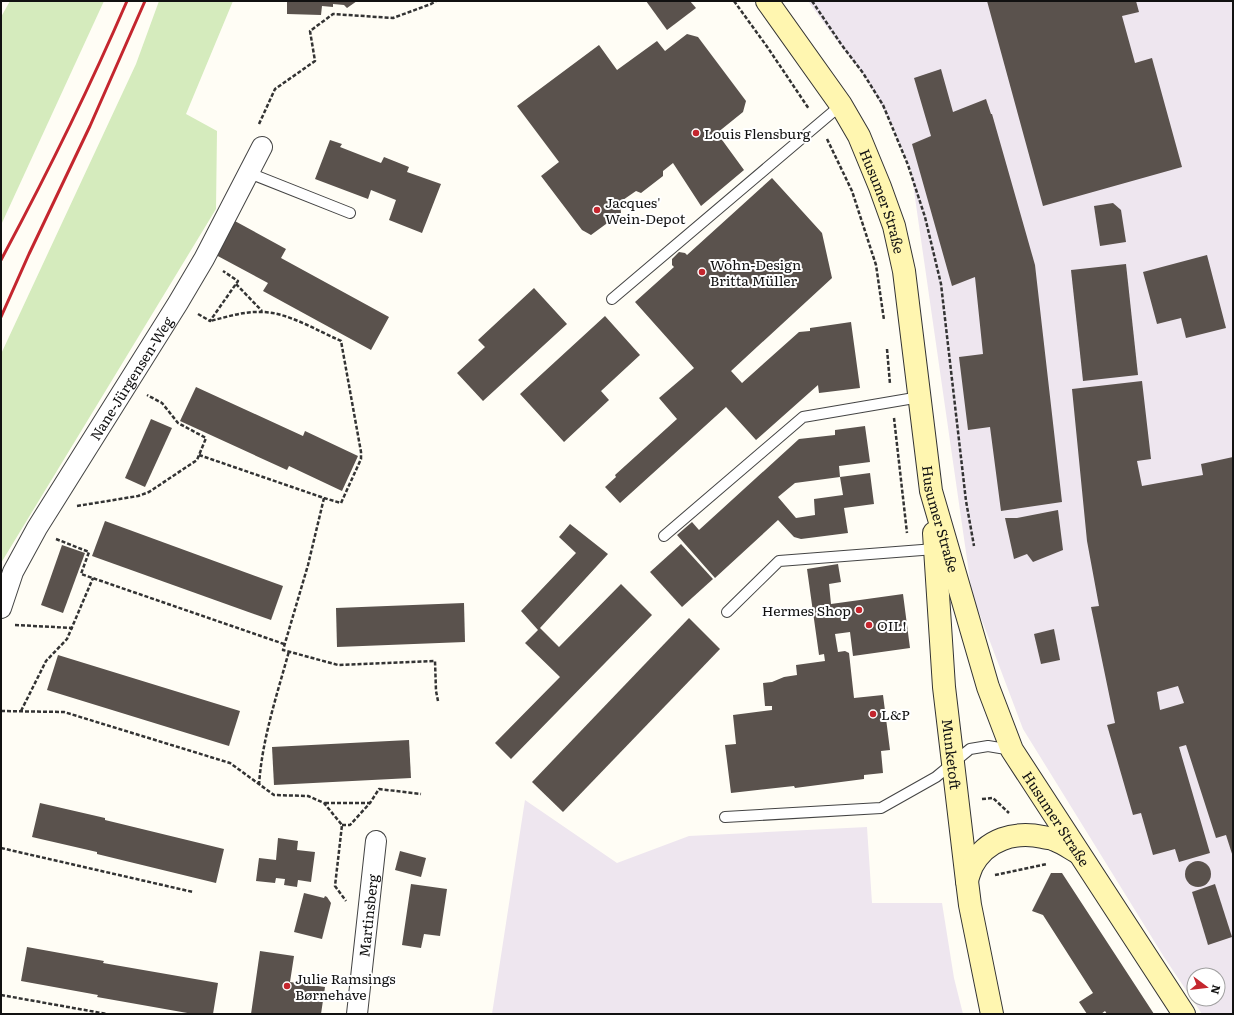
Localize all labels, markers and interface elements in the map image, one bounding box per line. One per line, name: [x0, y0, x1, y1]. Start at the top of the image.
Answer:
place label: Louis Flensburg: [704, 123, 811, 143]
marker: Louis Flensburg: [691, 128, 701, 138]
street label: Husumer Straße: [855, 146, 910, 255]
place label: Jacques' Wein-Depot: [605, 192, 686, 228]
marker: Jacques' Wein-Depot: [592, 205, 602, 215]
place label: Wohn-Design Britta Müller: [710, 254, 801, 290]
marker: Wohn-Design Britta Müller: [697, 267, 707, 277]
street label: Nane-Jürgensen-Weg: [85, 312, 177, 444]
street label: Husumer Straße: [918, 464, 964, 575]
place label: Hermes Shop: [762, 600, 851, 620]
marker: Hermes Shop: [854, 605, 864, 615]
place label: OIL!: [877, 615, 907, 635]
marker: OIL!: [864, 620, 874, 630]
place label: L&P: [881, 704, 910, 724]
marker: L&P: [868, 709, 878, 719]
street label: Munketoft: [938, 718, 966, 791]
street label: Husumer Straße: [1018, 767, 1095, 870]
street label: Martinsberg: [353, 873, 382, 958]
north arrow: [1186, 967, 1226, 1007]
place label: Julie Ramsings Børnehave: [295, 968, 396, 1004]
marker: Julie Ramsings Børnehave: [282, 981, 292, 991]
text: N: [1208, 983, 1226, 996]

